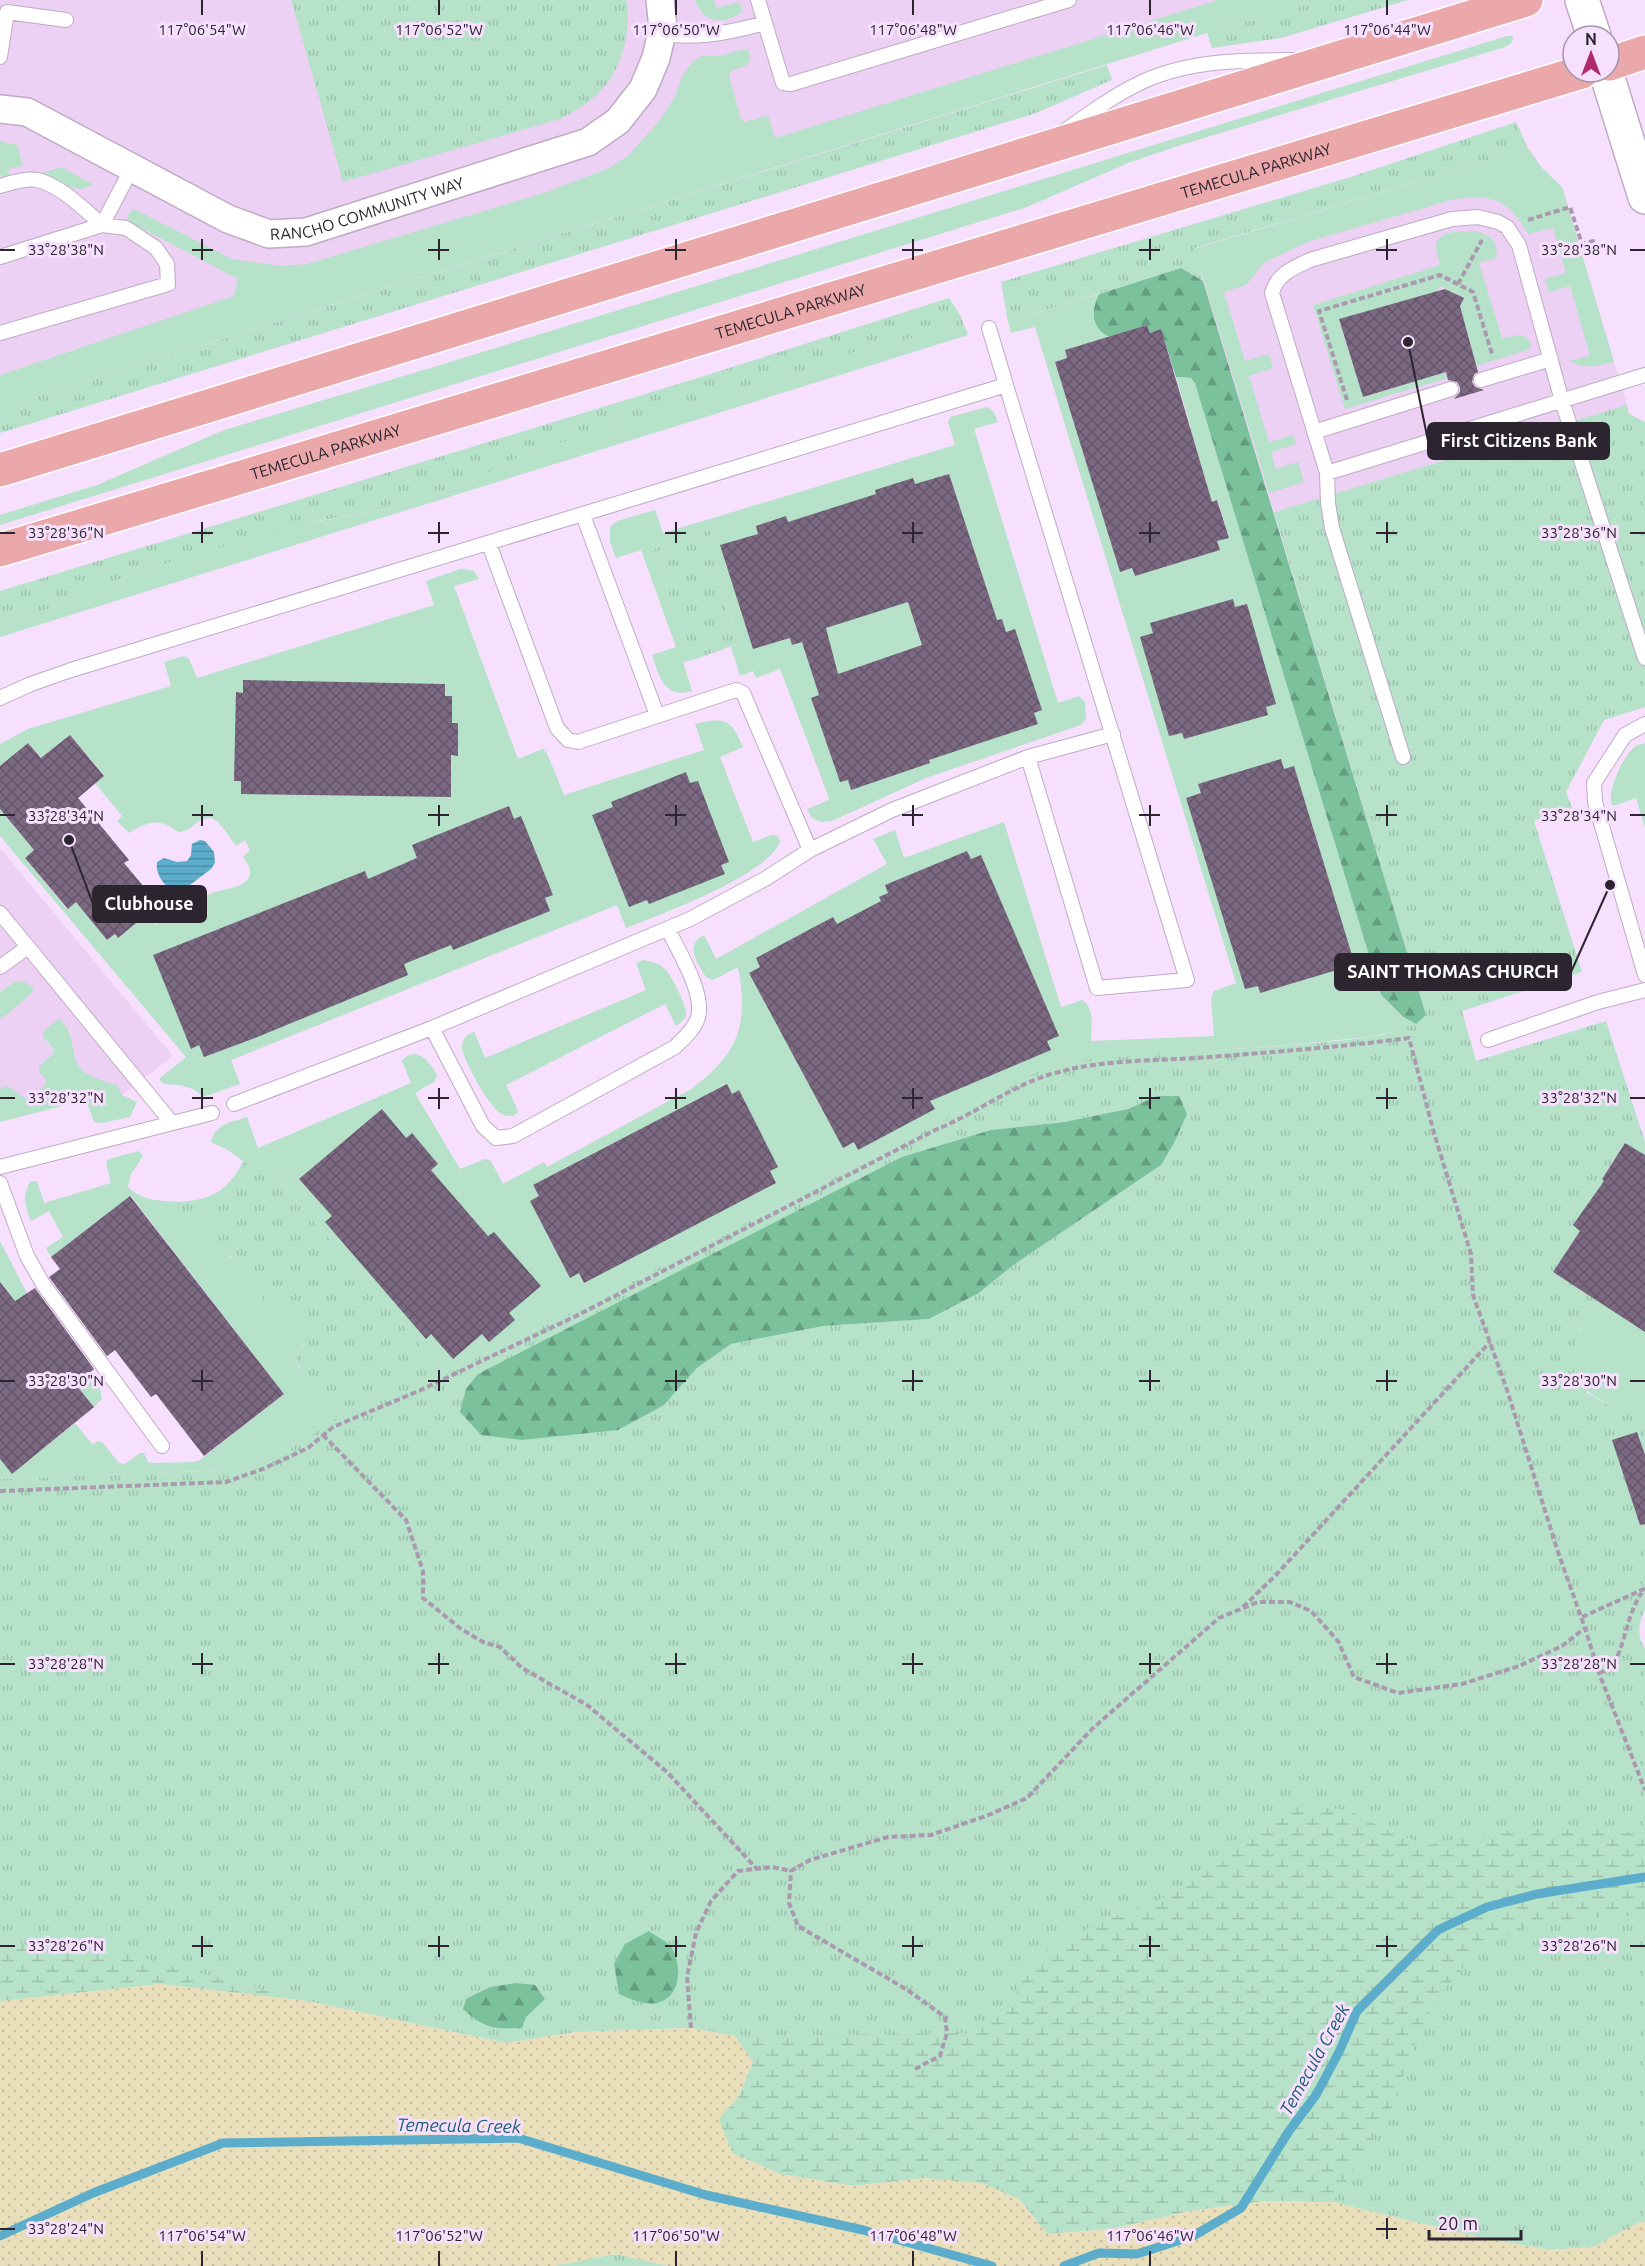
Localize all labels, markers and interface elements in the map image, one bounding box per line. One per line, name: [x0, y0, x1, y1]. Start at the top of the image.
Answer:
text: 117°06'54"W: [158, 21, 246, 38]
text: 117°06'52"W: [395, 21, 483, 38]
text: 117°06'50"W: [632, 21, 720, 38]
text: 117°06'48"W: [869, 21, 957, 38]
text: 117°06'46"W: [1106, 21, 1194, 38]
text: 117°06'44"W: [1343, 21, 1431, 38]
north arrow: [1561, 24, 1621, 84]
text: N: [1585, 30, 1597, 48]
street label: TEMECULA PARKWAY: [1179, 139, 1334, 202]
street label: RANCHO COMMUNITY WAY: [269, 173, 467, 243]
text: 33°28'38"N: [28, 241, 104, 258]
text: 33°28'38"N: [1541, 241, 1617, 258]
street label: TEMECULA PARKWAY: [713, 280, 869, 342]
street label: TEMECULA PARKWAY: [248, 420, 404, 483]
callout: First Citizens Bank: [1428, 423, 1609, 459]
text: First Citizens Bank: [1441, 430, 1597, 450]
text: 33°28'36"N: [28, 524, 104, 541]
text: 33°28'36"N: [1541, 524, 1617, 541]
text: 33°28'34"N: [28, 807, 104, 824]
text: 33°28'34"N: [1541, 807, 1617, 824]
callout: Clubhouse: [93, 886, 206, 922]
text: Clubhouse: [104, 893, 194, 913]
callout: SAINT THOMAS CHURCH: [1335, 954, 1571, 990]
text: SAINT THOMAS CHURCH: [1347, 961, 1559, 981]
text: 33°28'32"N: [28, 1089, 104, 1106]
text: 33°28'32"N: [1541, 1089, 1617, 1106]
text: 33°28'30"N: [28, 1372, 104, 1389]
text: 33°28'30"N: [1541, 1372, 1617, 1389]
text: 33°28'28"N: [28, 1655, 104, 1672]
text: 33°28'28"N: [1541, 1655, 1617, 1672]
text: 33°28'26"N: [28, 1937, 104, 1954]
text: 33°28'26"N: [1541, 1937, 1617, 1954]
water label: Temecula Creek: [1275, 1999, 1353, 2118]
water label: Temecula Creek: [397, 2114, 522, 2136]
scale bar: [1429, 2203, 1520, 2241]
text: 20 m: [1438, 2213, 1478, 2233]
text: 33°28'24"N: [28, 2220, 104, 2237]
text: 117°06'54"W: [158, 2227, 246, 2244]
text: 117°06'52"W: [395, 2227, 483, 2244]
text: 117°06'50"W: [632, 2227, 720, 2244]
text: 117°06'48"W: [869, 2227, 957, 2244]
text: 117°06'46"W: [1106, 2227, 1194, 2244]

